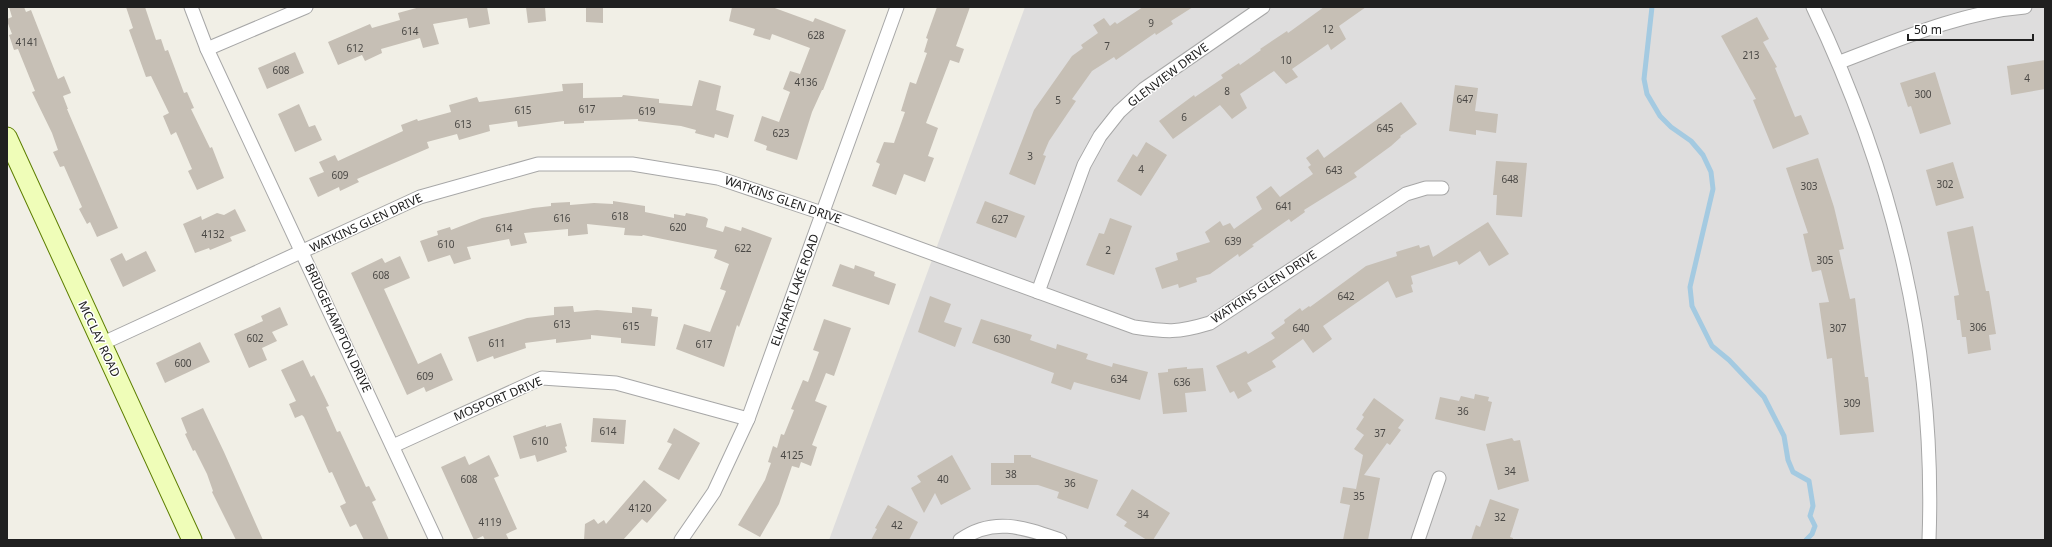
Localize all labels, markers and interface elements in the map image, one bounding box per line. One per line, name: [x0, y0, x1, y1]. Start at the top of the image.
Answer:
house number: 9: [1148, 16, 1154, 30]
scale bar: [1908, 16, 2033, 42]
text: 50 m: [1914, 21, 1942, 38]
house number: 12: [1322, 22, 1334, 36]
house number: 614: [401, 24, 419, 38]
house number: 628: [807, 28, 825, 42]
house number: 4141: [16, 35, 38, 49]
house number: 7: [1104, 39, 1110, 53]
street label: GLENVIEW DRIVE: [1124, 39, 1212, 111]
house number: 612: [346, 41, 364, 55]
house number: 213: [1742, 48, 1760, 62]
house number: 10: [1280, 53, 1292, 67]
house number: 608: [272, 63, 290, 77]
house number: 4: [2024, 71, 2030, 85]
house number: 4136: [795, 75, 818, 89]
house number: 8: [1224, 84, 1230, 98]
house number: 300: [1914, 87, 1932, 101]
house number: 647: [1456, 92, 1474, 106]
house number: 5: [1055, 93, 1061, 107]
house number: 617: [578, 102, 596, 116]
house number: 615: [514, 103, 532, 117]
house number: 619: [638, 104, 656, 118]
house number: 6: [1181, 110, 1187, 124]
house number: 613: [454, 117, 472, 131]
house number: 645: [1376, 121, 1394, 135]
house number: 623: [772, 126, 790, 140]
house number: 3: [1027, 149, 1033, 163]
house number: 4: [1138, 162, 1144, 176]
house number: 643: [1325, 163, 1343, 177]
house number: 609: [331, 168, 349, 182]
street label: WATKINS GLEN DRIVE: [722, 172, 844, 228]
house number: 648: [1501, 172, 1519, 186]
house number: 302: [1936, 177, 1954, 191]
house number: 303: [1800, 179, 1818, 193]
street label: WATKINS GLEN DRIVE: [307, 189, 425, 256]
house number: 641: [1275, 199, 1293, 213]
house number: 618: [611, 209, 629, 223]
house number: 616: [553, 211, 571, 225]
house number: 627: [991, 212, 1009, 226]
house number: 620: [669, 220, 687, 234]
house number: 614: [495, 221, 513, 235]
house number: 4132: [202, 227, 225, 241]
street label: ELKHART LAKE ROAD: [766, 231, 823, 348]
house number: 639: [1224, 234, 1242, 248]
house number: 610: [437, 237, 455, 251]
house number: 622: [734, 241, 752, 255]
house number: 2: [1105, 243, 1111, 257]
street label: WATKINS GLEN DRIVE: [1208, 246, 1320, 327]
house number: 305: [1816, 253, 1834, 267]
street label: BRIDGEHAMPTON DRIVE: [301, 261, 376, 395]
house number: 608: [372, 268, 390, 282]
house number: 642: [1337, 289, 1355, 303]
street label: MCCLAY ROAD: [74, 298, 125, 380]
house number: 613: [553, 317, 571, 331]
house number: 615: [622, 319, 640, 333]
house number: 306: [1969, 320, 1987, 334]
house number: 640: [1292, 321, 1310, 335]
house number: 307: [1829, 321, 1847, 335]
house number: 602: [246, 331, 264, 345]
house number: 630: [993, 332, 1011, 346]
house number: 611: [488, 336, 506, 350]
house number: 617: [695, 337, 713, 351]
house number: 600: [174, 356, 192, 370]
house number: 609: [416, 369, 434, 383]
street label: MOSPORT DRIVE: [451, 372, 545, 425]
house number: 634: [1110, 372, 1128, 386]
house number: 636: [1173, 375, 1191, 389]
house number: 309: [1843, 396, 1861, 410]
house number: 36: [1457, 404, 1469, 418]
house number: 614: [599, 424, 617, 438]
house number: 37: [1374, 426, 1386, 440]
house number: 610: [531, 434, 549, 448]
house number: 4125: [781, 448, 804, 462]
house number: 34: [1504, 464, 1516, 478]
house number: 38: [1005, 467, 1017, 481]
house number: 608: [460, 472, 478, 486]
house number: 40: [937, 472, 949, 486]
house number: 36: [1064, 476, 1076, 490]
house number: 35: [1353, 489, 1365, 503]
house number: 4120: [629, 501, 652, 515]
house number: 34: [1137, 507, 1149, 521]
house number: 32: [1494, 510, 1506, 524]
house number: 4119: [479, 515, 502, 529]
house number: 42: [891, 518, 903, 532]

